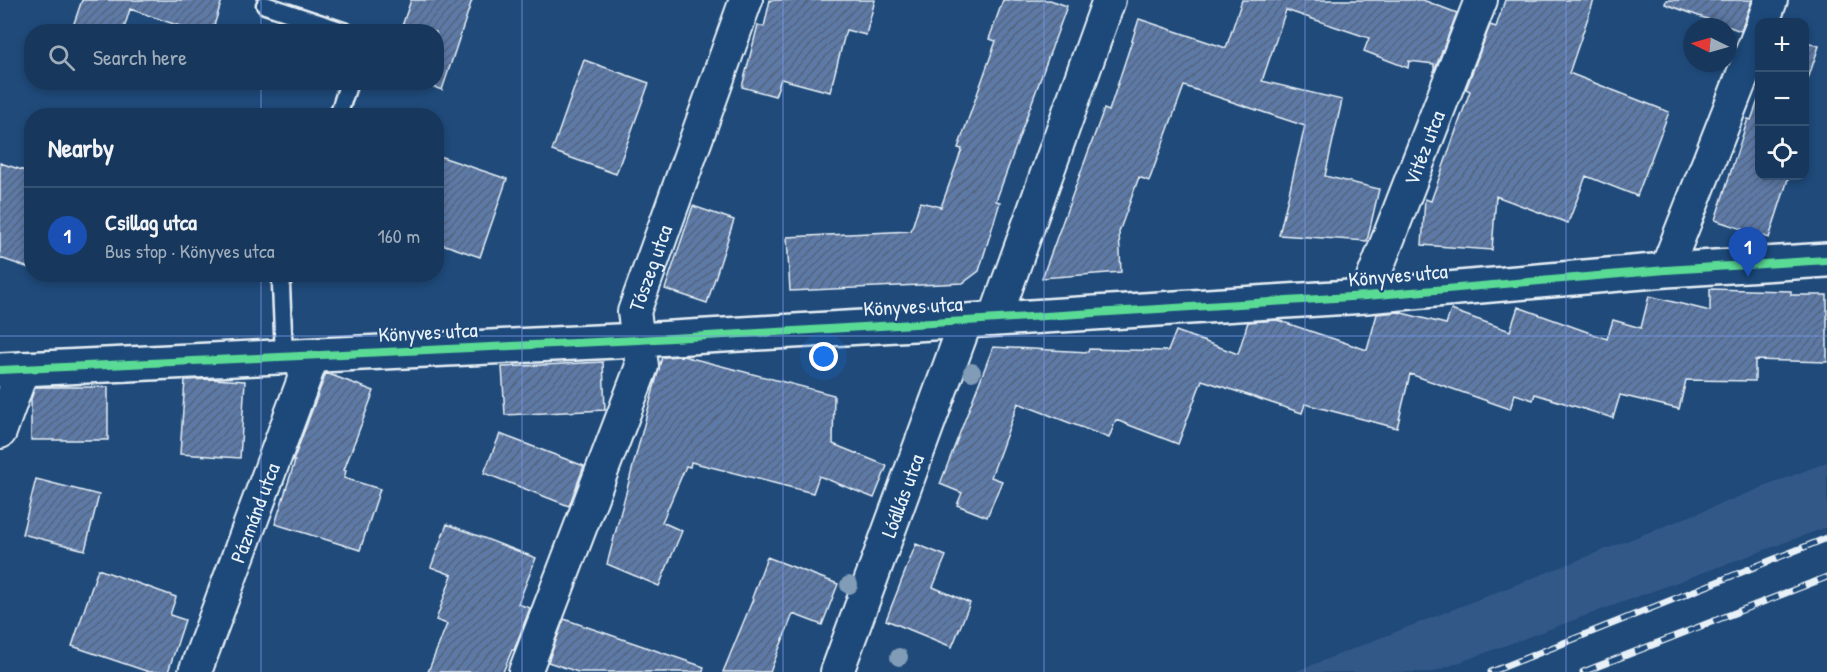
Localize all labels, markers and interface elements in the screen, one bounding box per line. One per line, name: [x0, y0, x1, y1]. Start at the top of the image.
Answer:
north arrow: [1683, 18, 1737, 72]
map controls: [1755, 18, 1809, 180]
button: +: [1755, 18, 1809, 72]
search box: [24, 24, 444, 90]
icon: search: [45, 41, 78, 74]
text: Search here: [93, 42, 187, 72]
button: −: [1755, 72, 1809, 126]
street label: Vitéz utca: [1396, 106, 1451, 189]
button: locate: [1755, 126, 1809, 180]
text: Nearby: [48, 130, 114, 165]
text: Csillag utca: [105, 207, 197, 237]
street label: Tószeg utca: [621, 221, 679, 315]
text: 1: [64, 222, 71, 249]
text: 160 m: [378, 222, 420, 249]
pin: 1: [1728, 228, 1768, 277]
text: Bus stop · Könyves utca: [105, 237, 275, 264]
street label: Könyves utca: [1347, 256, 1449, 294]
street label: Könyves utca: [863, 289, 963, 323]
street label: Könyves utca: [378, 315, 478, 349]
your location: [809, 342, 838, 371]
street label: Lóállás utca: [873, 450, 930, 541]
street label: Pázmánd utca: [222, 459, 286, 567]

